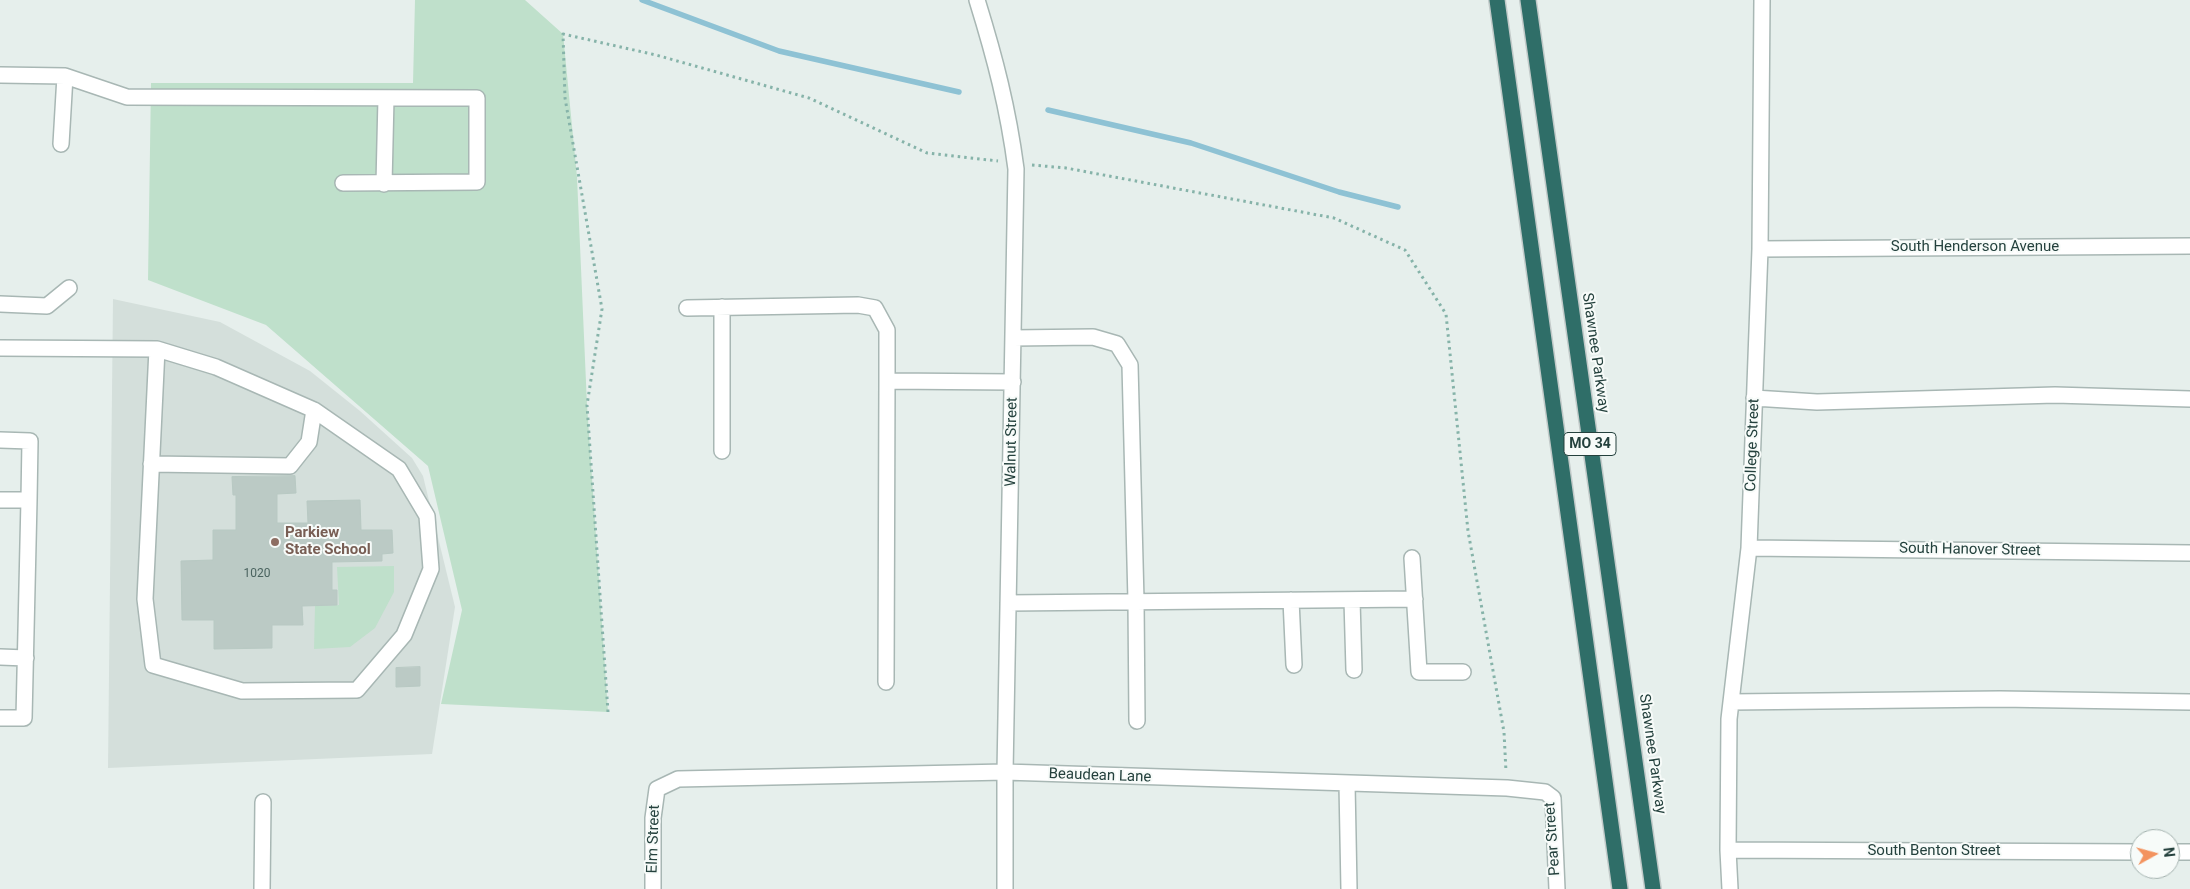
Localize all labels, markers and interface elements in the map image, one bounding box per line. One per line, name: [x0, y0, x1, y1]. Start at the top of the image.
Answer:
street label: South Henderson Avenue: [1891, 238, 2059, 256]
street label: Shawnee Parkway: [1578, 292, 1612, 414]
street label: Walnut Street: [1002, 397, 1022, 487]
street label: College Street: [1742, 398, 1764, 492]
road number: MO 34: [1564, 432, 1616, 456]
place label: Parkiew State School: [285, 524, 371, 559]
marker: Parkiew State School: [269, 536, 281, 548]
street label: South Hanover Street: [1899, 540, 2041, 560]
house number: 1020: [244, 567, 270, 581]
street label: Shawnee Parkway: [1635, 693, 1669, 815]
street label: Beaudean Lane: [1048, 765, 1152, 787]
street label: Pear Street: [1541, 802, 1565, 876]
street label: Elm Street: [644, 804, 664, 874]
north arrow: [2130, 829, 2180, 879]
street label: South Benton Street: [1867, 842, 2001, 860]
text: N: [2160, 846, 2177, 858]

